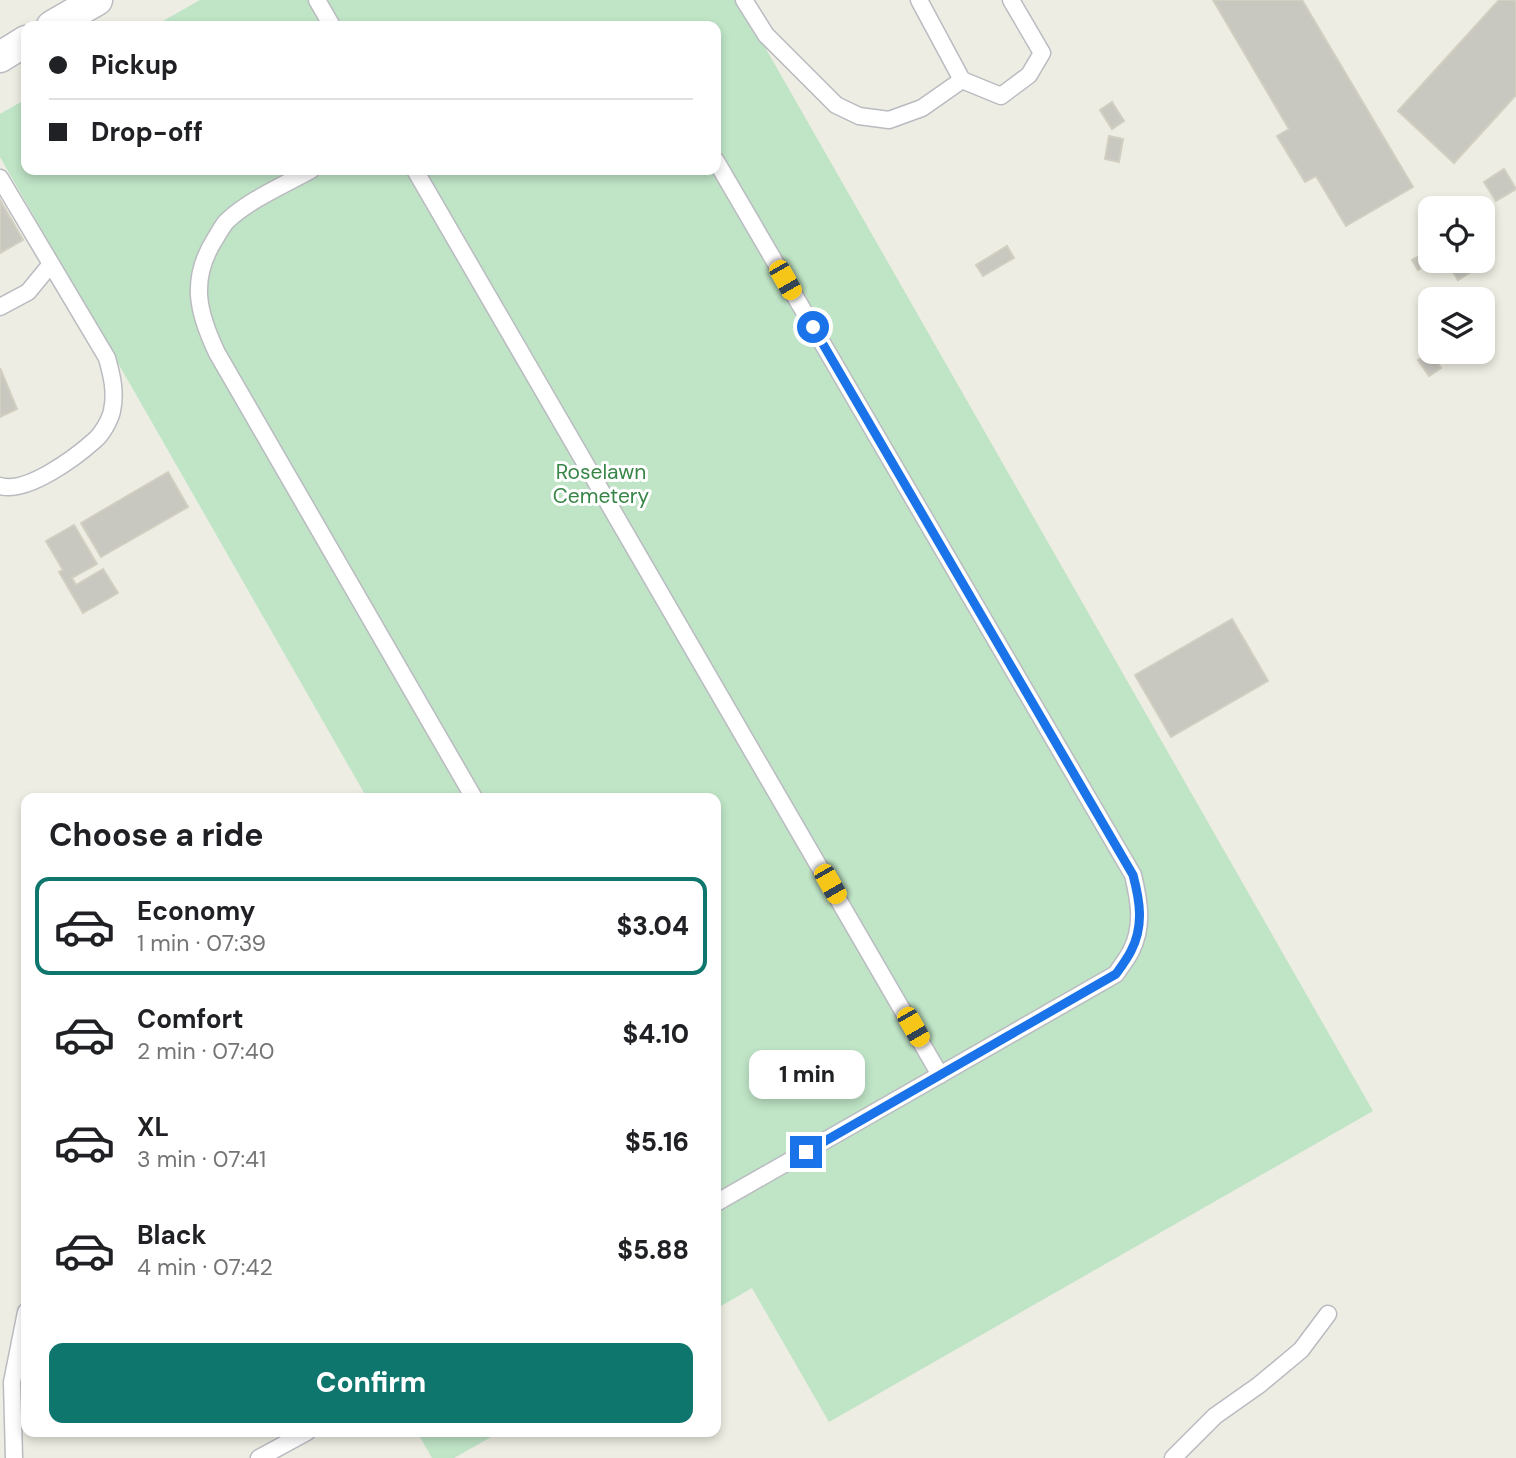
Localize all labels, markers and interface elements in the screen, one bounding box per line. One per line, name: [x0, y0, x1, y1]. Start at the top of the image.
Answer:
text: Pickup: [91, 48, 178, 82]
text: Drop-off: [91, 115, 203, 149]
map controls: [1418, 196, 1495, 364]
button: locate: [1418, 196, 1495, 273]
car: [766, 257, 805, 303]
button: layers: [1418, 287, 1495, 364]
route start: [797, 311, 829, 343]
park label: Roselawn Cemetery: [553, 458, 650, 510]
text: Choose a ride: [49, 814, 264, 856]
car: [811, 861, 850, 907]
text: Economy: [137, 894, 255, 928]
icon: car: [53, 895, 116, 958]
text: $3.04: [616, 909, 689, 943]
text: 1 min · 07:39: [137, 928, 266, 958]
text: Comfort: [137, 1002, 243, 1036]
icon: car: [53, 1003, 116, 1066]
car: [894, 1004, 933, 1050]
text: $4.10: [622, 1017, 689, 1051]
text: 2 min · 07:40: [137, 1036, 274, 1066]
callout: 1 min: [748, 1050, 864, 1100]
text: 1 min: [779, 1059, 835, 1089]
text: XL: [137, 1110, 169, 1144]
icon: car: [53, 1111, 116, 1174]
text: $5.16: [625, 1125, 689, 1159]
route end: [790, 1136, 822, 1168]
text: 3 min · 07:41: [137, 1144, 266, 1174]
text: Black: [137, 1218, 207, 1252]
icon: car: [53, 1219, 116, 1282]
text: $5.88: [617, 1233, 689, 1267]
text: 4 min · 07:42: [137, 1252, 273, 1282]
button: Confirm: [49, 1343, 693, 1423]

